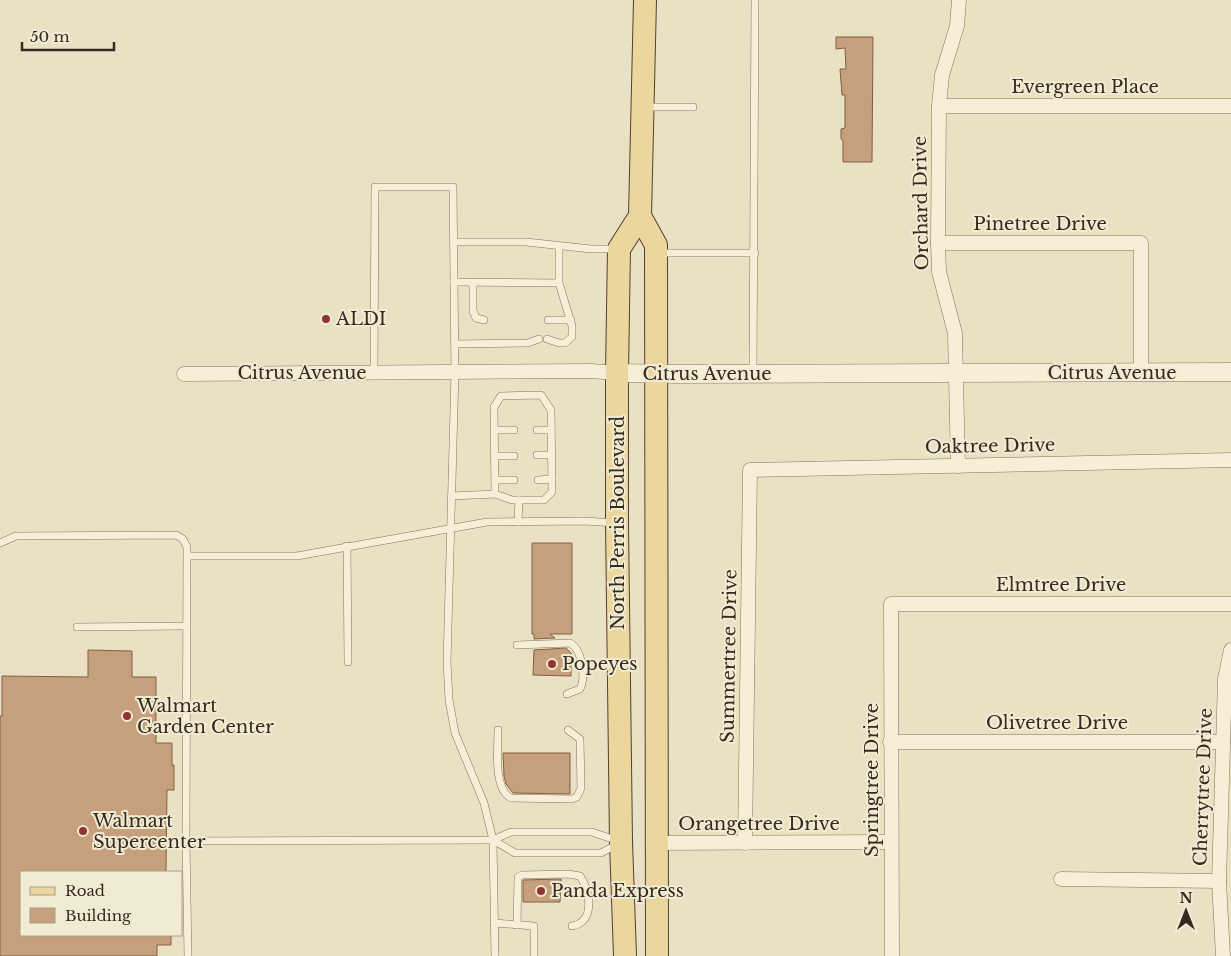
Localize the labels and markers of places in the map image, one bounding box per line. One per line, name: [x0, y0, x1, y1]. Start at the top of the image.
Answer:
place label: ALDI: [335, 308, 386, 330]
marker: ALDI: [320, 313, 332, 325]
place label: Popeyes: [562, 653, 638, 675]
marker: Popeyes: [546, 658, 558, 670]
place label: Walmart Garden Center: [136, 695, 274, 738]
marker: Walmart Garden Center: [121, 710, 133, 722]
place label: Walmart Supercenter: [92, 810, 206, 853]
marker: Walmart Supercenter: [77, 825, 89, 837]
place label: Panda Express: [551, 880, 684, 902]
marker: Panda Express: [535, 885, 547, 897]

